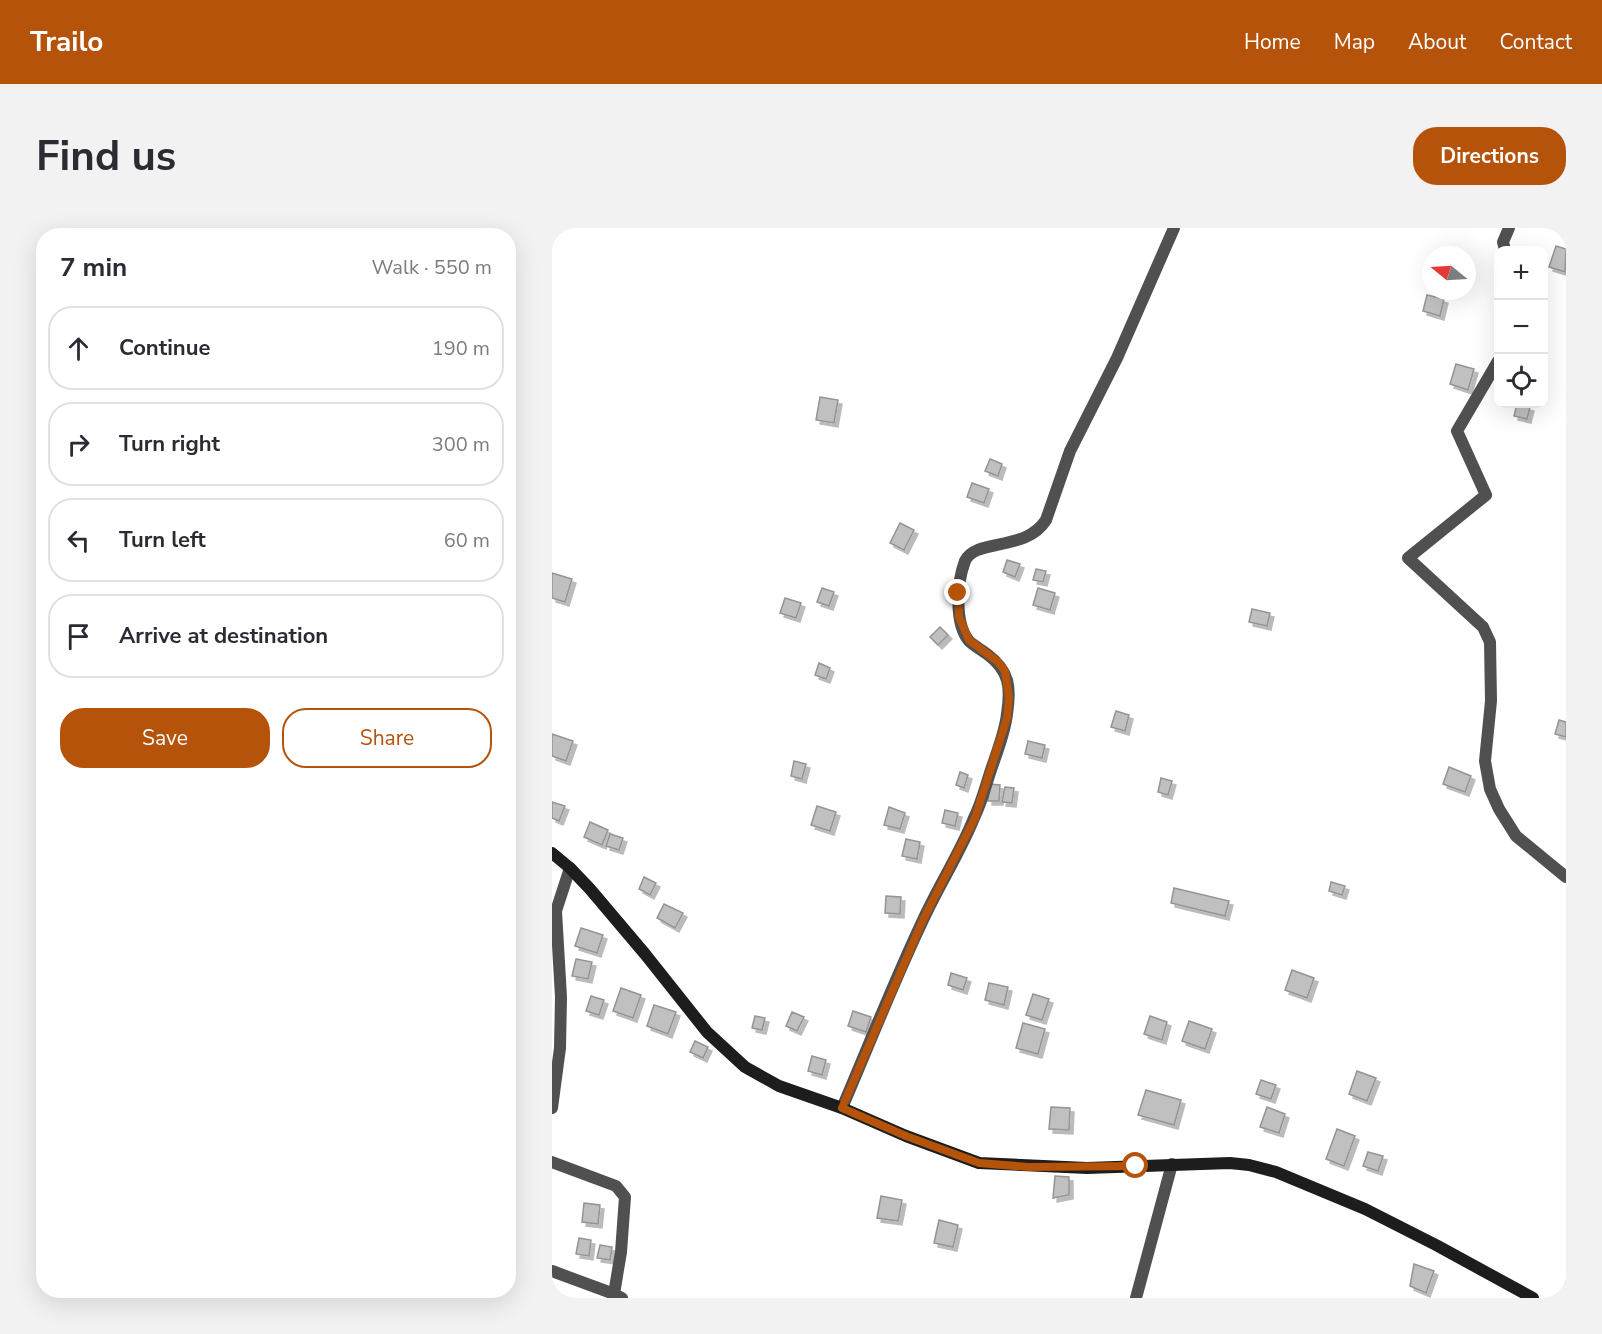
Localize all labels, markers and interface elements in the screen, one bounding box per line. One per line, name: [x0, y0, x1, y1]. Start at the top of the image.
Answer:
text: Trailo: [30, 23, 103, 61]
text: Home: [1244, 28, 1301, 56]
text: Map: [1334, 28, 1375, 56]
text: About: [1408, 28, 1466, 56]
text: Contact: [1499, 28, 1572, 56]
button: Directions: [1413, 127, 1566, 185]
text: Find us: [36, 128, 176, 185]
north arrow: [1422, 246, 1476, 300]
map controls: [1494, 246, 1548, 408]
button: +: [1494, 246, 1548, 300]
text: 7 min: [60, 250, 127, 285]
text: Walk · 550 m: [372, 254, 492, 281]
button: −: [1494, 300, 1548, 354]
icon: ahead: [62, 332, 95, 365]
text: Continue: [119, 333, 210, 363]
text: 190 m: [432, 335, 490, 362]
button: locate: [1494, 354, 1548, 408]
icon: right: [62, 428, 95, 461]
text: Turn right: [119, 429, 220, 459]
text: 300 m: [432, 431, 490, 458]
icon: left: [62, 524, 95, 557]
text: Turn left: [119, 525, 206, 555]
text: 60 m: [444, 527, 490, 554]
route end: [944, 579, 970, 605]
icon: arrive: [62, 620, 95, 653]
text: Arrive at destination: [119, 621, 328, 651]
button: Save: [60, 708, 270, 768]
button: Share: [282, 708, 492, 768]
route start: [1122, 1152, 1148, 1178]

